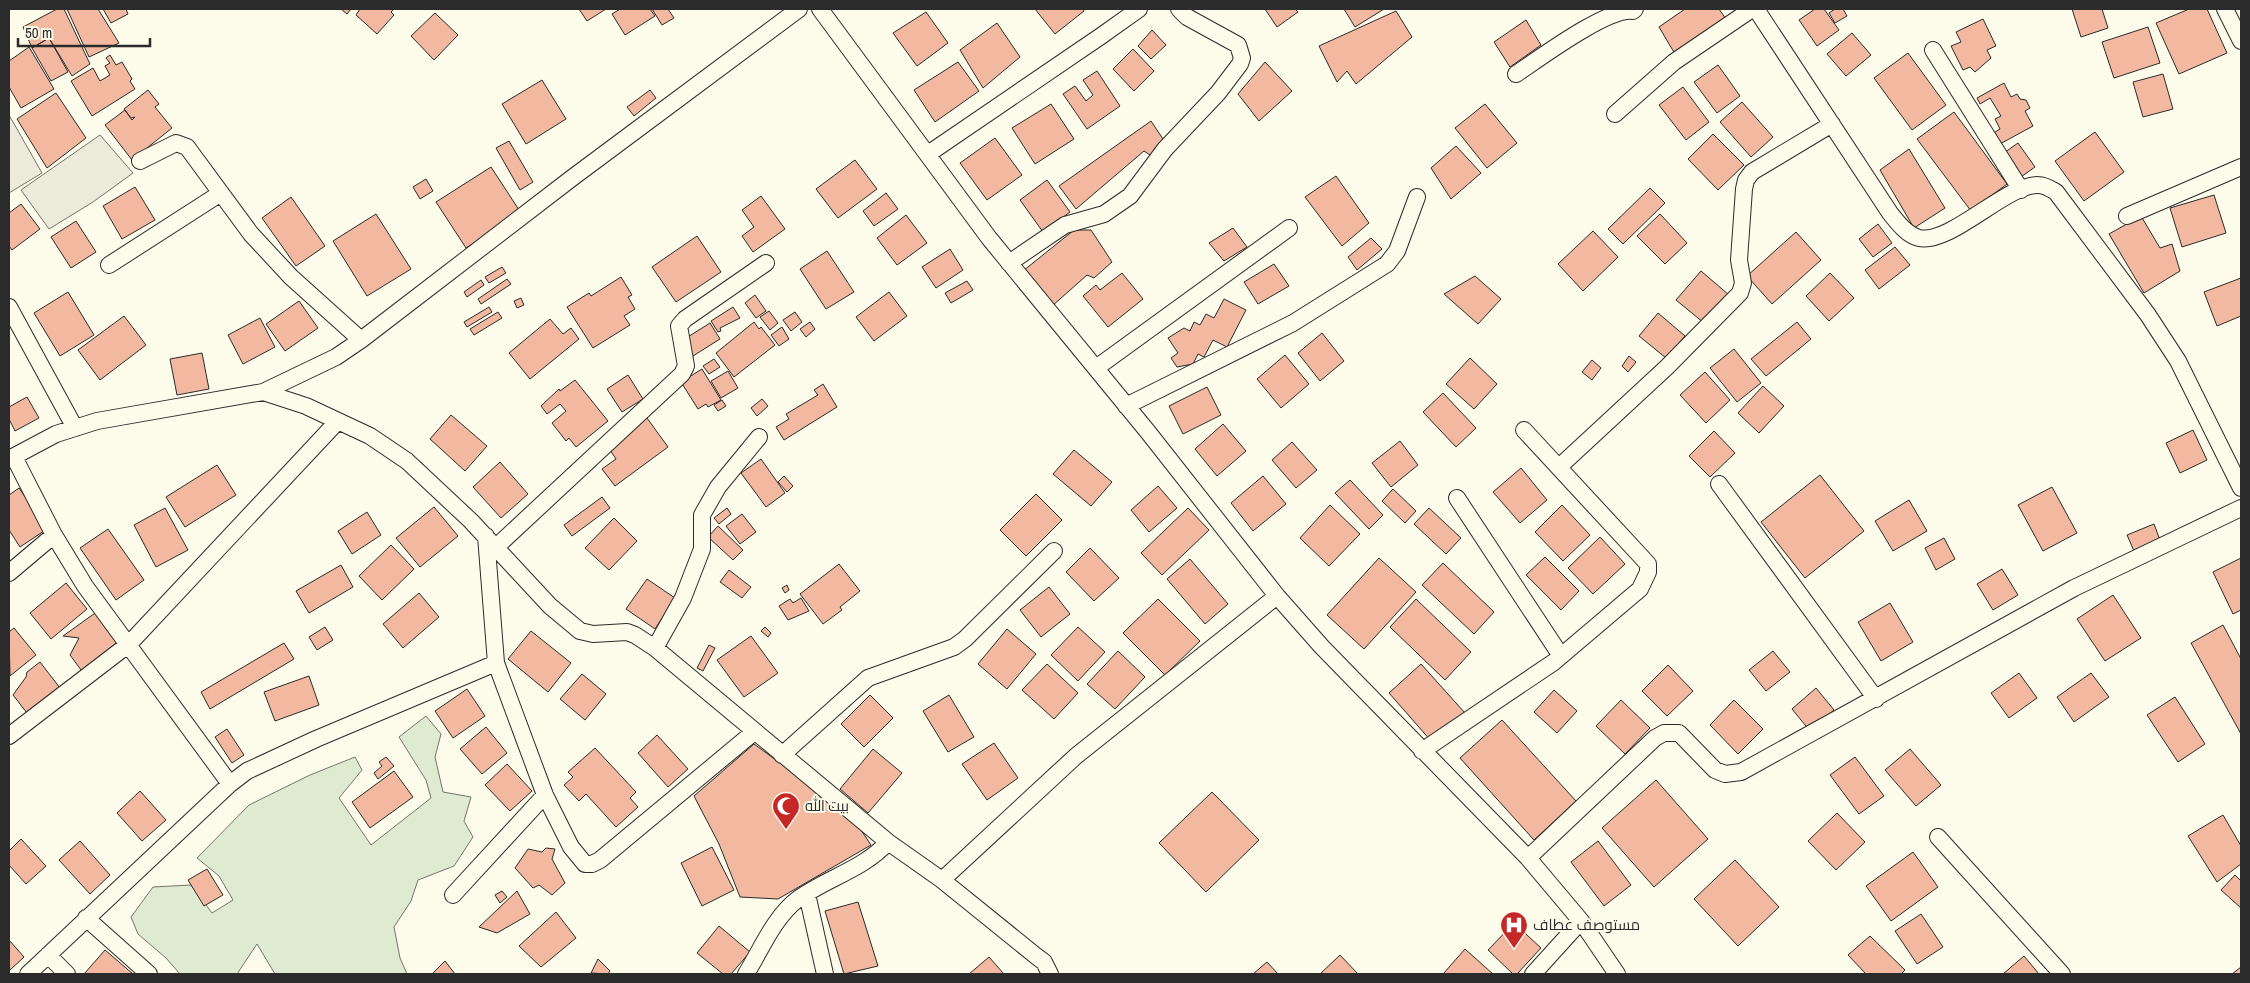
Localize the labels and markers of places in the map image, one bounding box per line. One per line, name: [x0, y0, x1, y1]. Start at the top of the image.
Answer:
mosque icon: بيت الله: [771, 791, 801, 830]
place label: بيت الله: [805, 795, 849, 816]
hospital icon: مستوصف عطاف: [1499, 910, 1529, 949]
place label: مستوصف عطاف: [1533, 914, 1640, 935]

